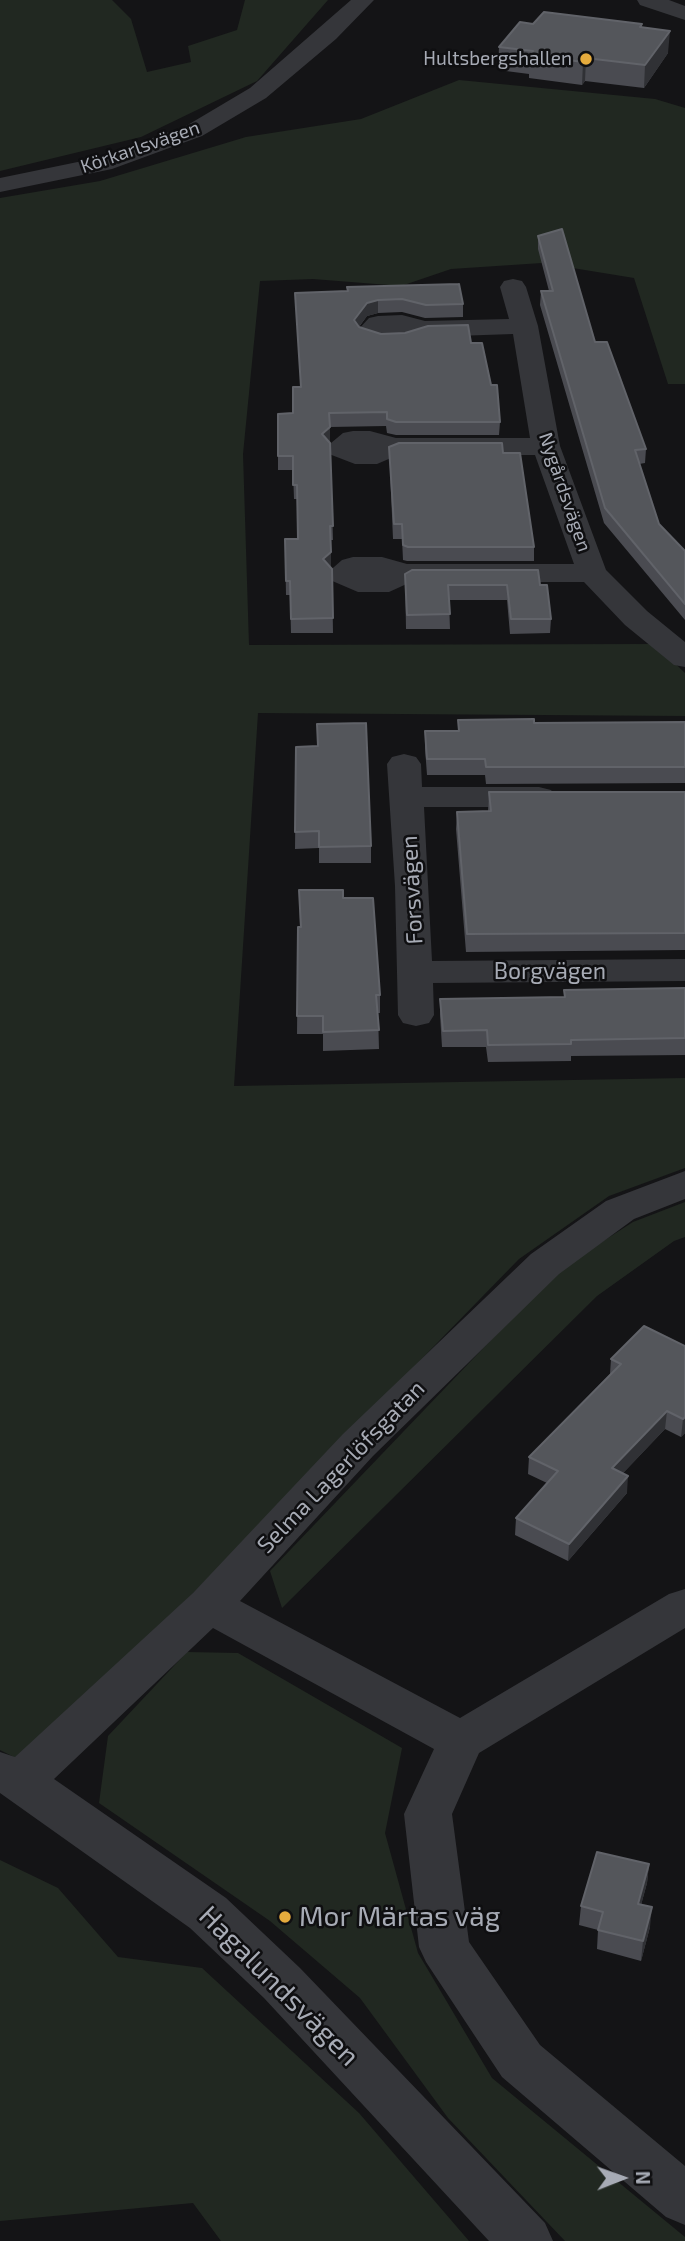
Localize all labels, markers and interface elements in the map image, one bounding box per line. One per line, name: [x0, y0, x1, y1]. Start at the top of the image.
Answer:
place label: Hultsbergshallen: [423, 48, 572, 70]
marker: Hultsbergshallen: [578, 51, 594, 67]
street label: Körkarlsvägen: [77, 116, 203, 178]
street label: Nygårdsvägen: [534, 429, 596, 555]
street label: Forsvägen: [395, 835, 429, 945]
street label: Borgvägen: [494, 957, 606, 985]
street label: Selma Lagerlöfsgatan: [251, 1375, 431, 1559]
street label: Hagalundsvägen: [192, 1899, 366, 2073]
place label: Mor Märtas väg: [299, 1900, 500, 1934]
marker: Mor Märtas väg: [277, 1909, 293, 1925]
north arrow: [587, 2143, 657, 2213]
text: N: [632, 2171, 655, 2185]

